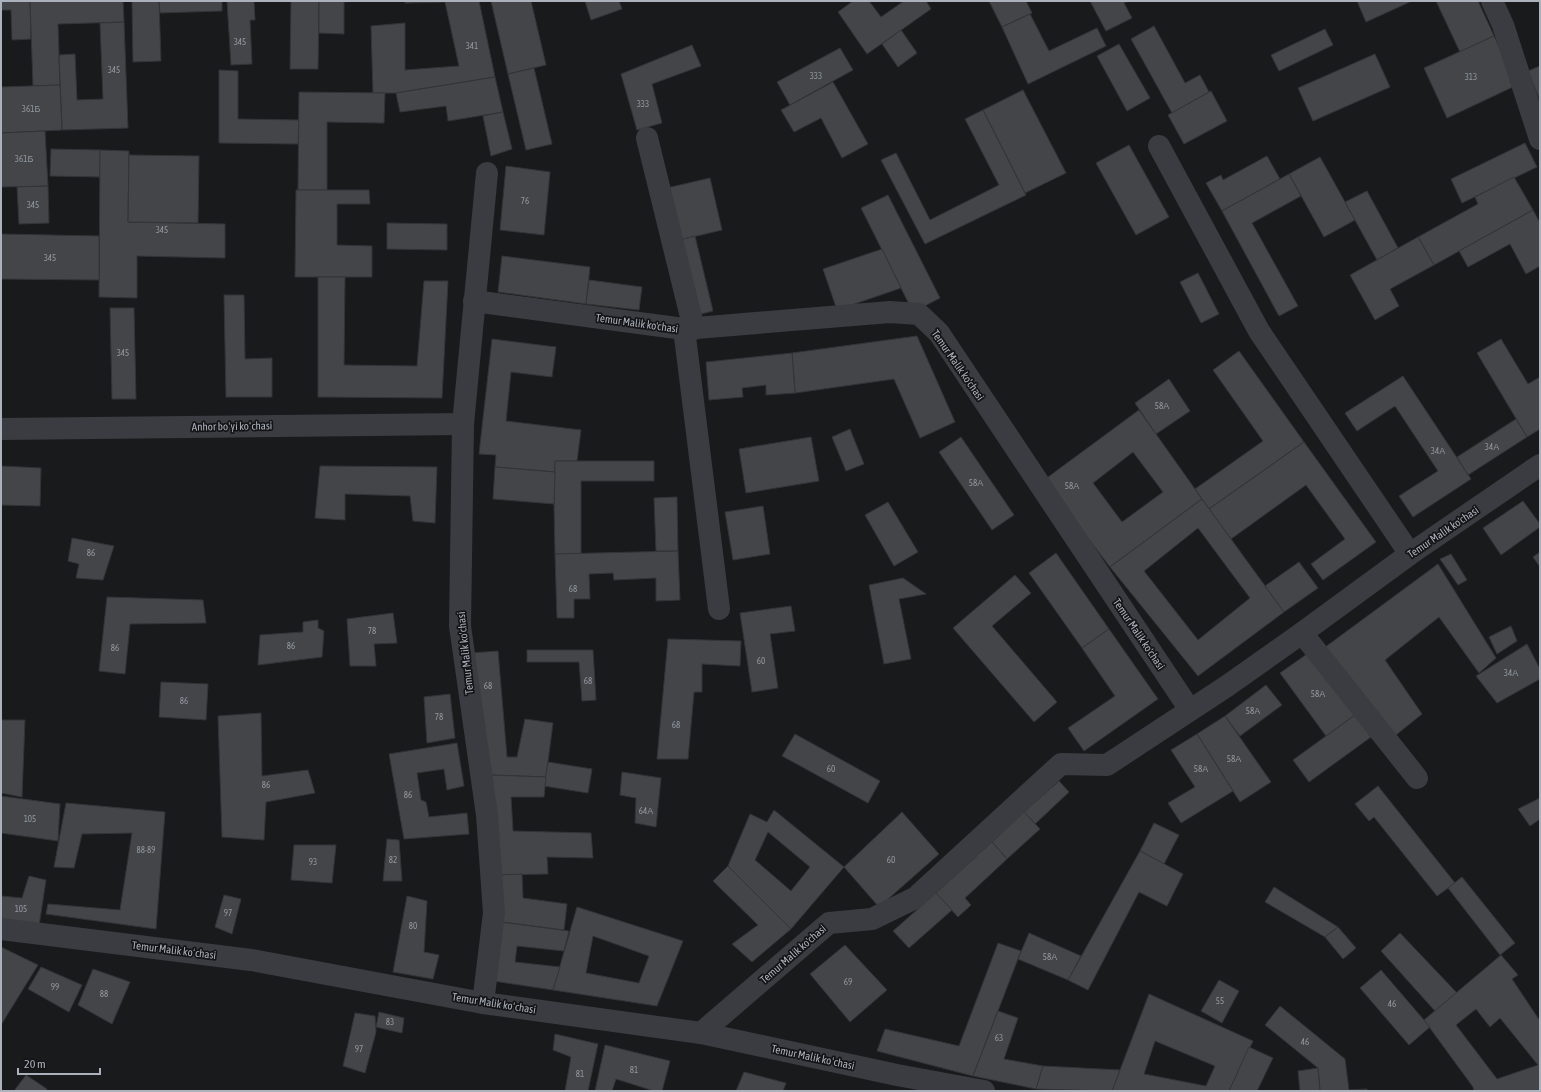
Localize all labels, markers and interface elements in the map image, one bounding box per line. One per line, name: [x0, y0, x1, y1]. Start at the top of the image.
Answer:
house number: 345: [234, 37, 246, 47]
house number: 341: [466, 41, 478, 51]
house number: 345: [108, 65, 120, 75]
house number: 333: [810, 71, 822, 81]
house number: 313: [1465, 72, 1477, 82]
house number: 333: [637, 99, 649, 109]
house number: 361Б: [22, 104, 40, 114]
house number: 361Б: [15, 154, 33, 164]
house number: 76: [521, 196, 529, 206]
house number: 345: [27, 200, 39, 210]
house number: 345: [156, 225, 168, 235]
house number: 345: [44, 253, 56, 263]
street label: Temur Malik ko'chasi: [595, 311, 679, 335]
street label: Temur Malik ko'chasi: [929, 328, 987, 402]
house number: 345: [117, 348, 129, 358]
house number: 58А: [1155, 401, 1169, 411]
street label: Anhor boʻyi koʻchasi: [192, 419, 272, 433]
house number: 34А: [1485, 442, 1499, 452]
house number: 34А: [1431, 446, 1445, 456]
house number: 58А: [969, 478, 983, 488]
house number: 58А: [1065, 481, 1079, 491]
street label: Temur Malik ko'chasi: [1405, 504, 1481, 560]
house number: 86: [87, 548, 95, 558]
house number: 68: [569, 584, 577, 594]
street label: Temur Malik ko'chasi: [1111, 596, 1167, 672]
street label: Temur Malik ko'chasi: [455, 611, 475, 695]
house number: 78: [368, 626, 376, 636]
house number: 86: [287, 641, 295, 651]
house number: 86: [111, 643, 119, 653]
house number: 60: [757, 656, 765, 666]
house number: 34А: [1504, 668, 1518, 678]
house number: 68: [584, 676, 592, 686]
house number: 68: [484, 681, 492, 691]
house number: 58А: [1311, 689, 1325, 699]
house number: 86: [180, 696, 188, 706]
house number: 58А: [1246, 706, 1260, 716]
house number: 78: [435, 712, 443, 722]
house number: 68: [672, 720, 680, 730]
house number: 58А: [1227, 754, 1241, 764]
house number: 60: [827, 764, 835, 774]
house number: 58А: [1194, 764, 1208, 774]
house number: 86: [262, 780, 270, 790]
house number: 86: [404, 790, 412, 800]
house number: 64А: [639, 806, 653, 816]
house number: 105: [24, 814, 36, 824]
house number: 88-89: [136, 845, 156, 855]
house number: 82: [389, 855, 397, 865]
house number: 60: [887, 855, 895, 865]
house number: 93: [309, 857, 317, 867]
house number: 105: [15, 904, 27, 914]
house number: 97: [224, 908, 232, 918]
house number: 80: [409, 921, 417, 931]
street label: Temur Malik ko'chasi: [758, 922, 828, 986]
street label: Temur Malik koʻchasi: [131, 939, 217, 961]
house number: 58А: [1043, 952, 1057, 962]
house number: 69: [844, 977, 852, 987]
house number: 99: [51, 982, 59, 992]
house number: 88: [100, 989, 108, 999]
street label: Temur Malik koʻchasi: [451, 990, 537, 1016]
house number: 55: [1216, 996, 1224, 1006]
house number: 46: [1388, 999, 1396, 1009]
house number: 83: [386, 1017, 394, 1027]
house number: 63: [995, 1033, 1003, 1043]
house number: 46: [1301, 1037, 1309, 1047]
street label: Temur Malik koʻchasi: [770, 1042, 856, 1072]
house number: 97: [355, 1044, 363, 1054]
scale bar: [18, 1050, 100, 1076]
text: 20 m: [24, 1057, 46, 1071]
house number: 81: [630, 1065, 638, 1075]
house number: 81: [576, 1069, 584, 1079]

